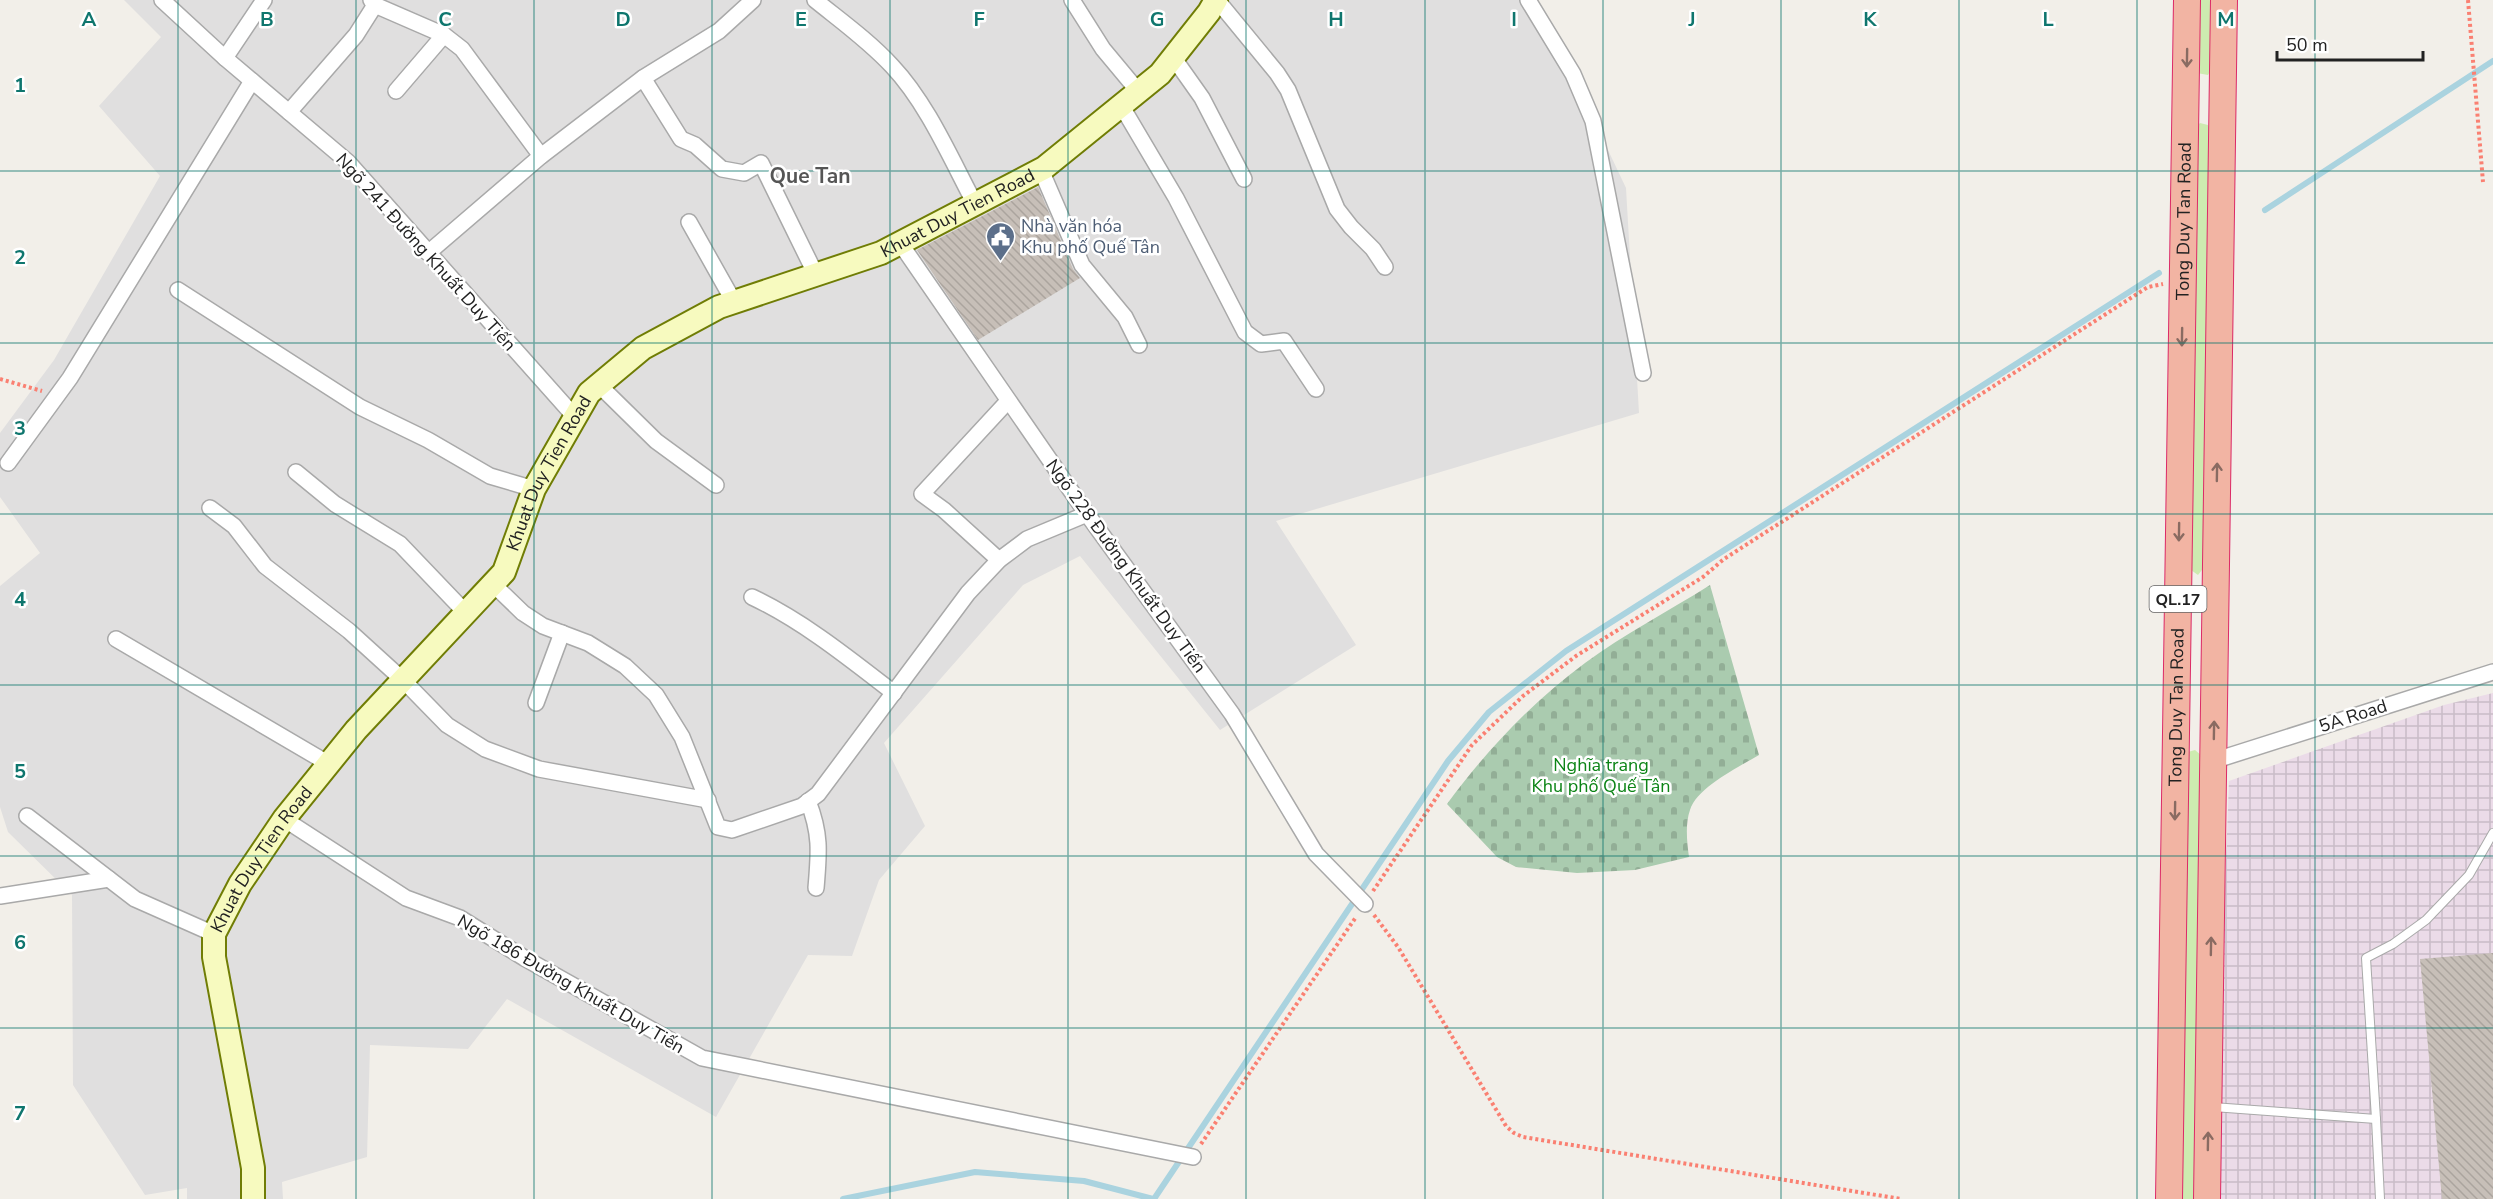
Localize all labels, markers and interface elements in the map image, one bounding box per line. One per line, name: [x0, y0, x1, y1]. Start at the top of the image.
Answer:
text: A: [82, 6, 97, 33]
text: B: [260, 6, 274, 33]
text: C: [438, 6, 452, 33]
text: D: [615, 6, 631, 33]
text: E: [795, 6, 807, 33]
text: F: [973, 6, 985, 33]
text: G: [1150, 6, 1164, 33]
text: H: [1328, 6, 1344, 33]
text: I: [1511, 6, 1517, 33]
text: J: [1687, 6, 1696, 33]
text: K: [1863, 6, 1877, 33]
text: L: [2042, 6, 2054, 33]
text: M: [2217, 6, 2235, 33]
scale bar: [2277, 24, 2422, 62]
text: 50 m: [2286, 33, 2328, 57]
one-way arrow: [2181, 48, 2192, 68]
text: 1: [14, 72, 26, 99]
street label: Tong Duy Tan Road: [2170, 142, 2197, 300]
street label: Ngõ 241 Đường Khuất Duy Tiến: [331, 148, 521, 356]
district label: Que Tan: [770, 162, 850, 190]
street label: Khuat Duy Tien Road: [876, 163, 1039, 263]
place label: Nhà văn hóa Khu phố Quế Tân: [1021, 214, 1160, 259]
public building icon: Nhà văn hóa Khu phố Quế Tân: [984, 220, 1016, 262]
text: 2: [14, 244, 26, 271]
one-way arrow: [2176, 327, 2188, 347]
street label: Khuat Duy Tien Road: [501, 391, 597, 554]
text: 3: [14, 415, 26, 442]
street label: Ngõ 228 Đường Khuất Duy Tiến: [1040, 454, 1212, 678]
one-way arrow: [2212, 462, 2223, 482]
one-way arrow: [2173, 522, 2185, 542]
text: 4: [14, 586, 26, 613]
road number: QL.17: [2150, 586, 2206, 612]
street label: Tong Duy Tan Road: [2163, 628, 2190, 786]
street label: 5A Road: [2316, 694, 2390, 738]
one-way arrow: [2208, 720, 2220, 740]
park label: Nghĩa trang Khu phố Quế Tân: [1532, 753, 1670, 798]
text: 5: [14, 758, 26, 785]
street label: Khuat Duy Tien Road: [205, 781, 318, 937]
one-way arrow: [2169, 801, 2180, 821]
street label: Ngõ 186 Đường Khuất Duy Tiến: [453, 909, 689, 1059]
text: 6: [14, 929, 26, 956]
one-way arrow: [2205, 936, 2217, 956]
text: 7: [14, 1100, 26, 1127]
one-way arrow: [2202, 1131, 2214, 1151]

